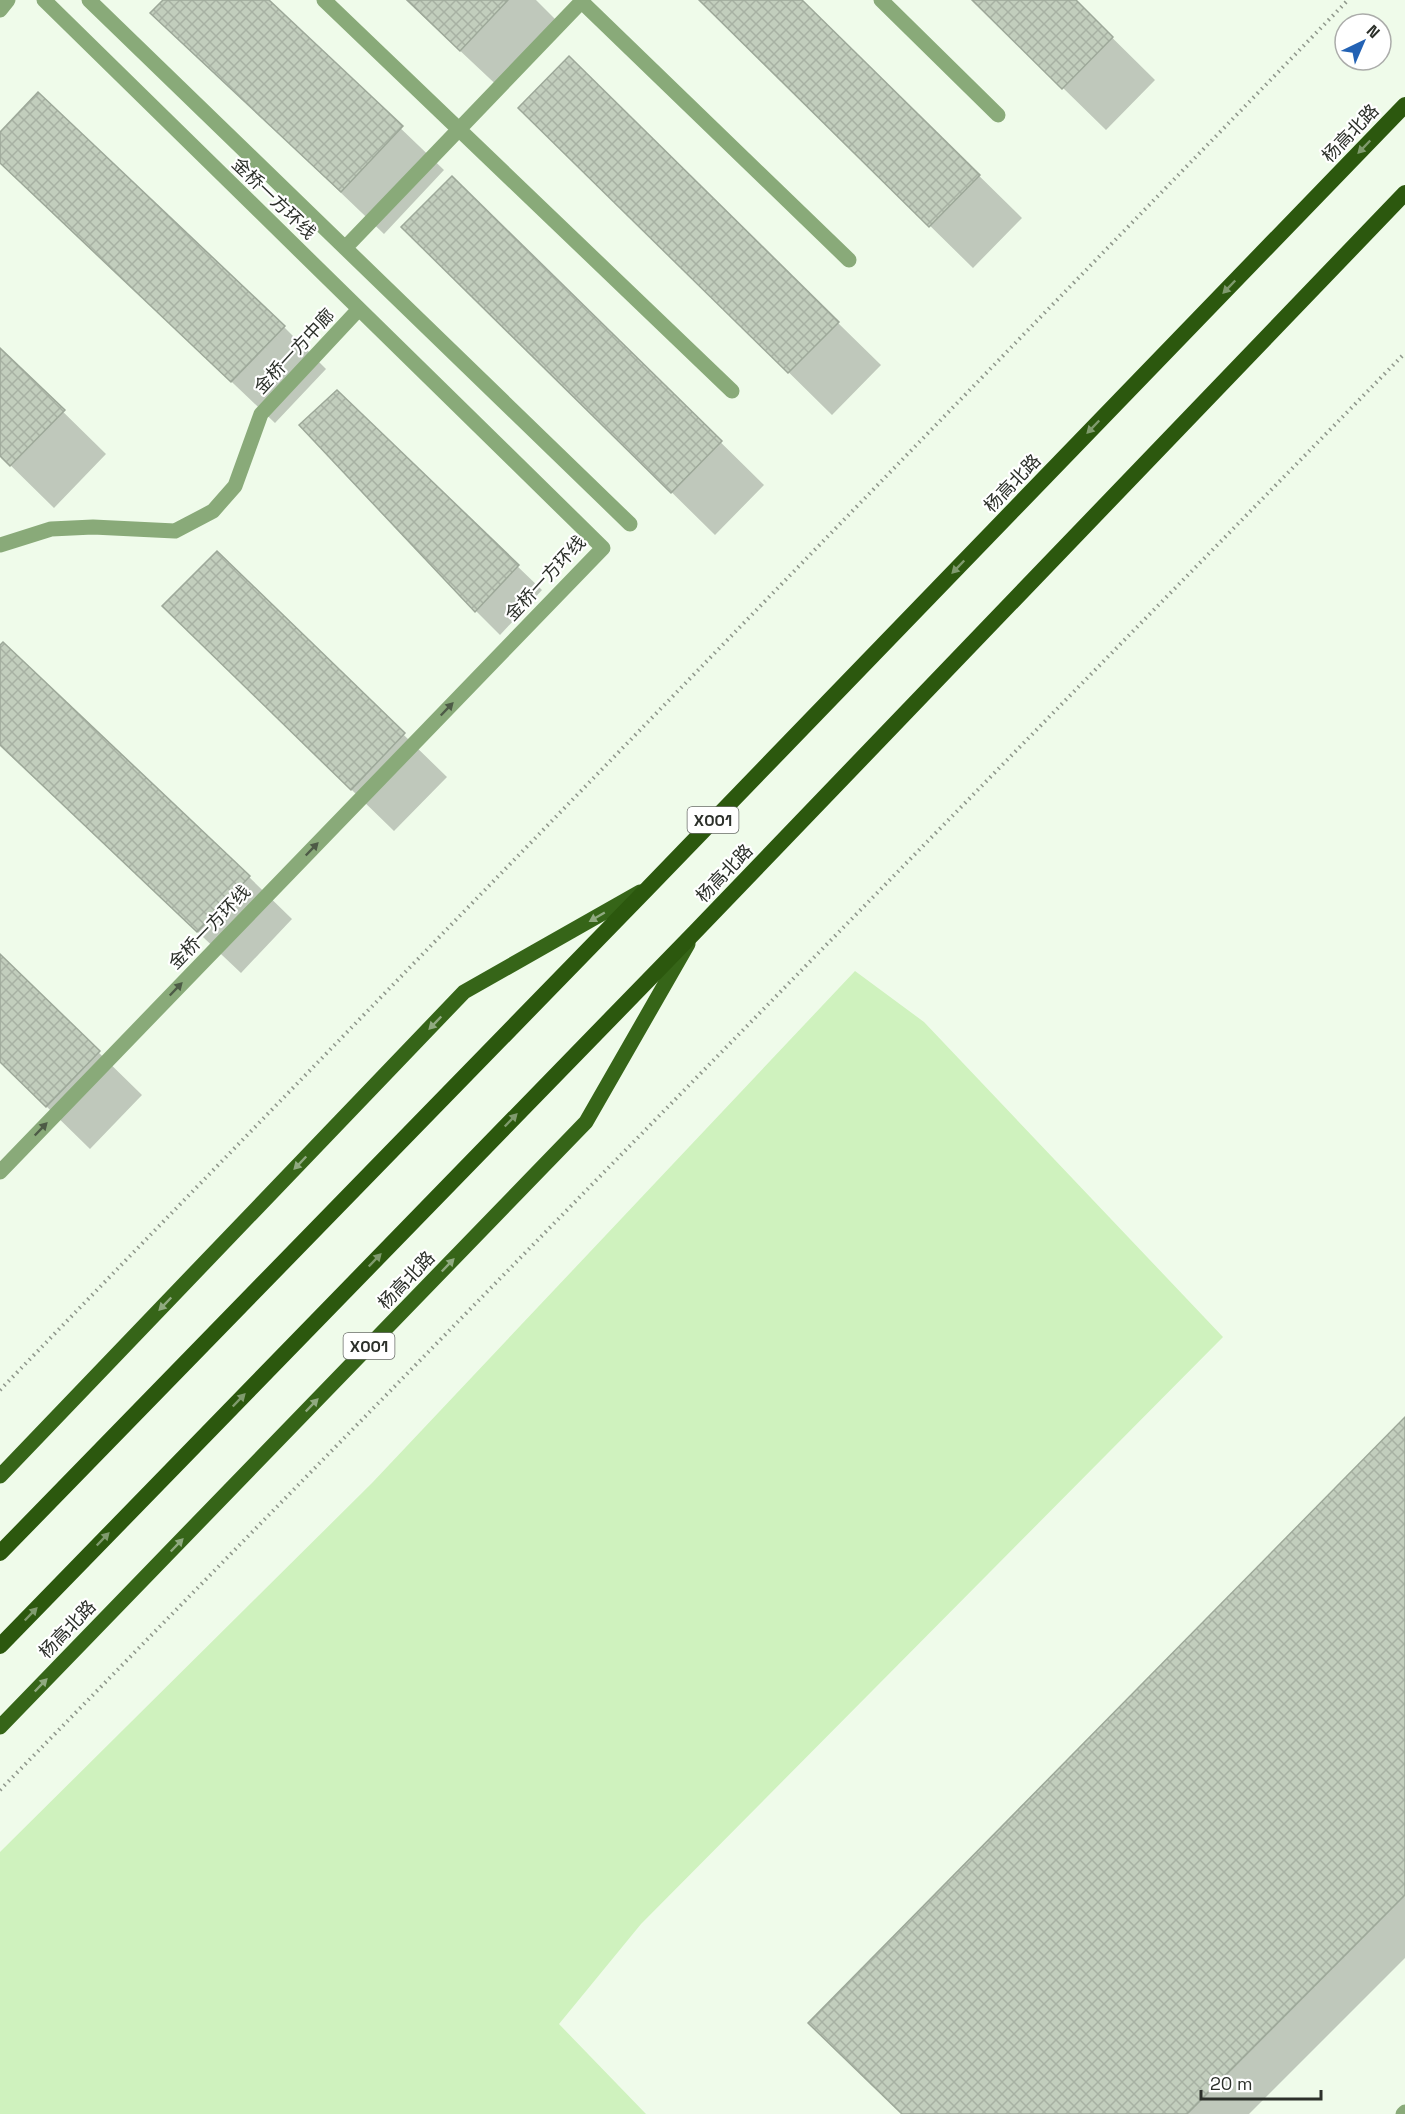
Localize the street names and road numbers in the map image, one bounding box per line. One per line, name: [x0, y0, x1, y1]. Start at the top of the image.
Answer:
street label: 杨高北路: [1317, 99, 1383, 167]
street label: 金桥一方环线: [227, 152, 321, 244]
street label: 金桥一方中廊: [249, 304, 339, 398]
street label: 杨高北路: [979, 449, 1045, 517]
street label: 金桥一方环线: [500, 531, 590, 625]
road number: X001: [688, 807, 738, 833]
street label: 杨高北路: [691, 839, 757, 907]
street label: 金桥一方环线: [163, 880, 255, 974]
street label: 杨高北路: [373, 1246, 439, 1314]
road number: X001: [344, 1333, 394, 1359]
street label: 杨高北路: [34, 1595, 100, 1663]

